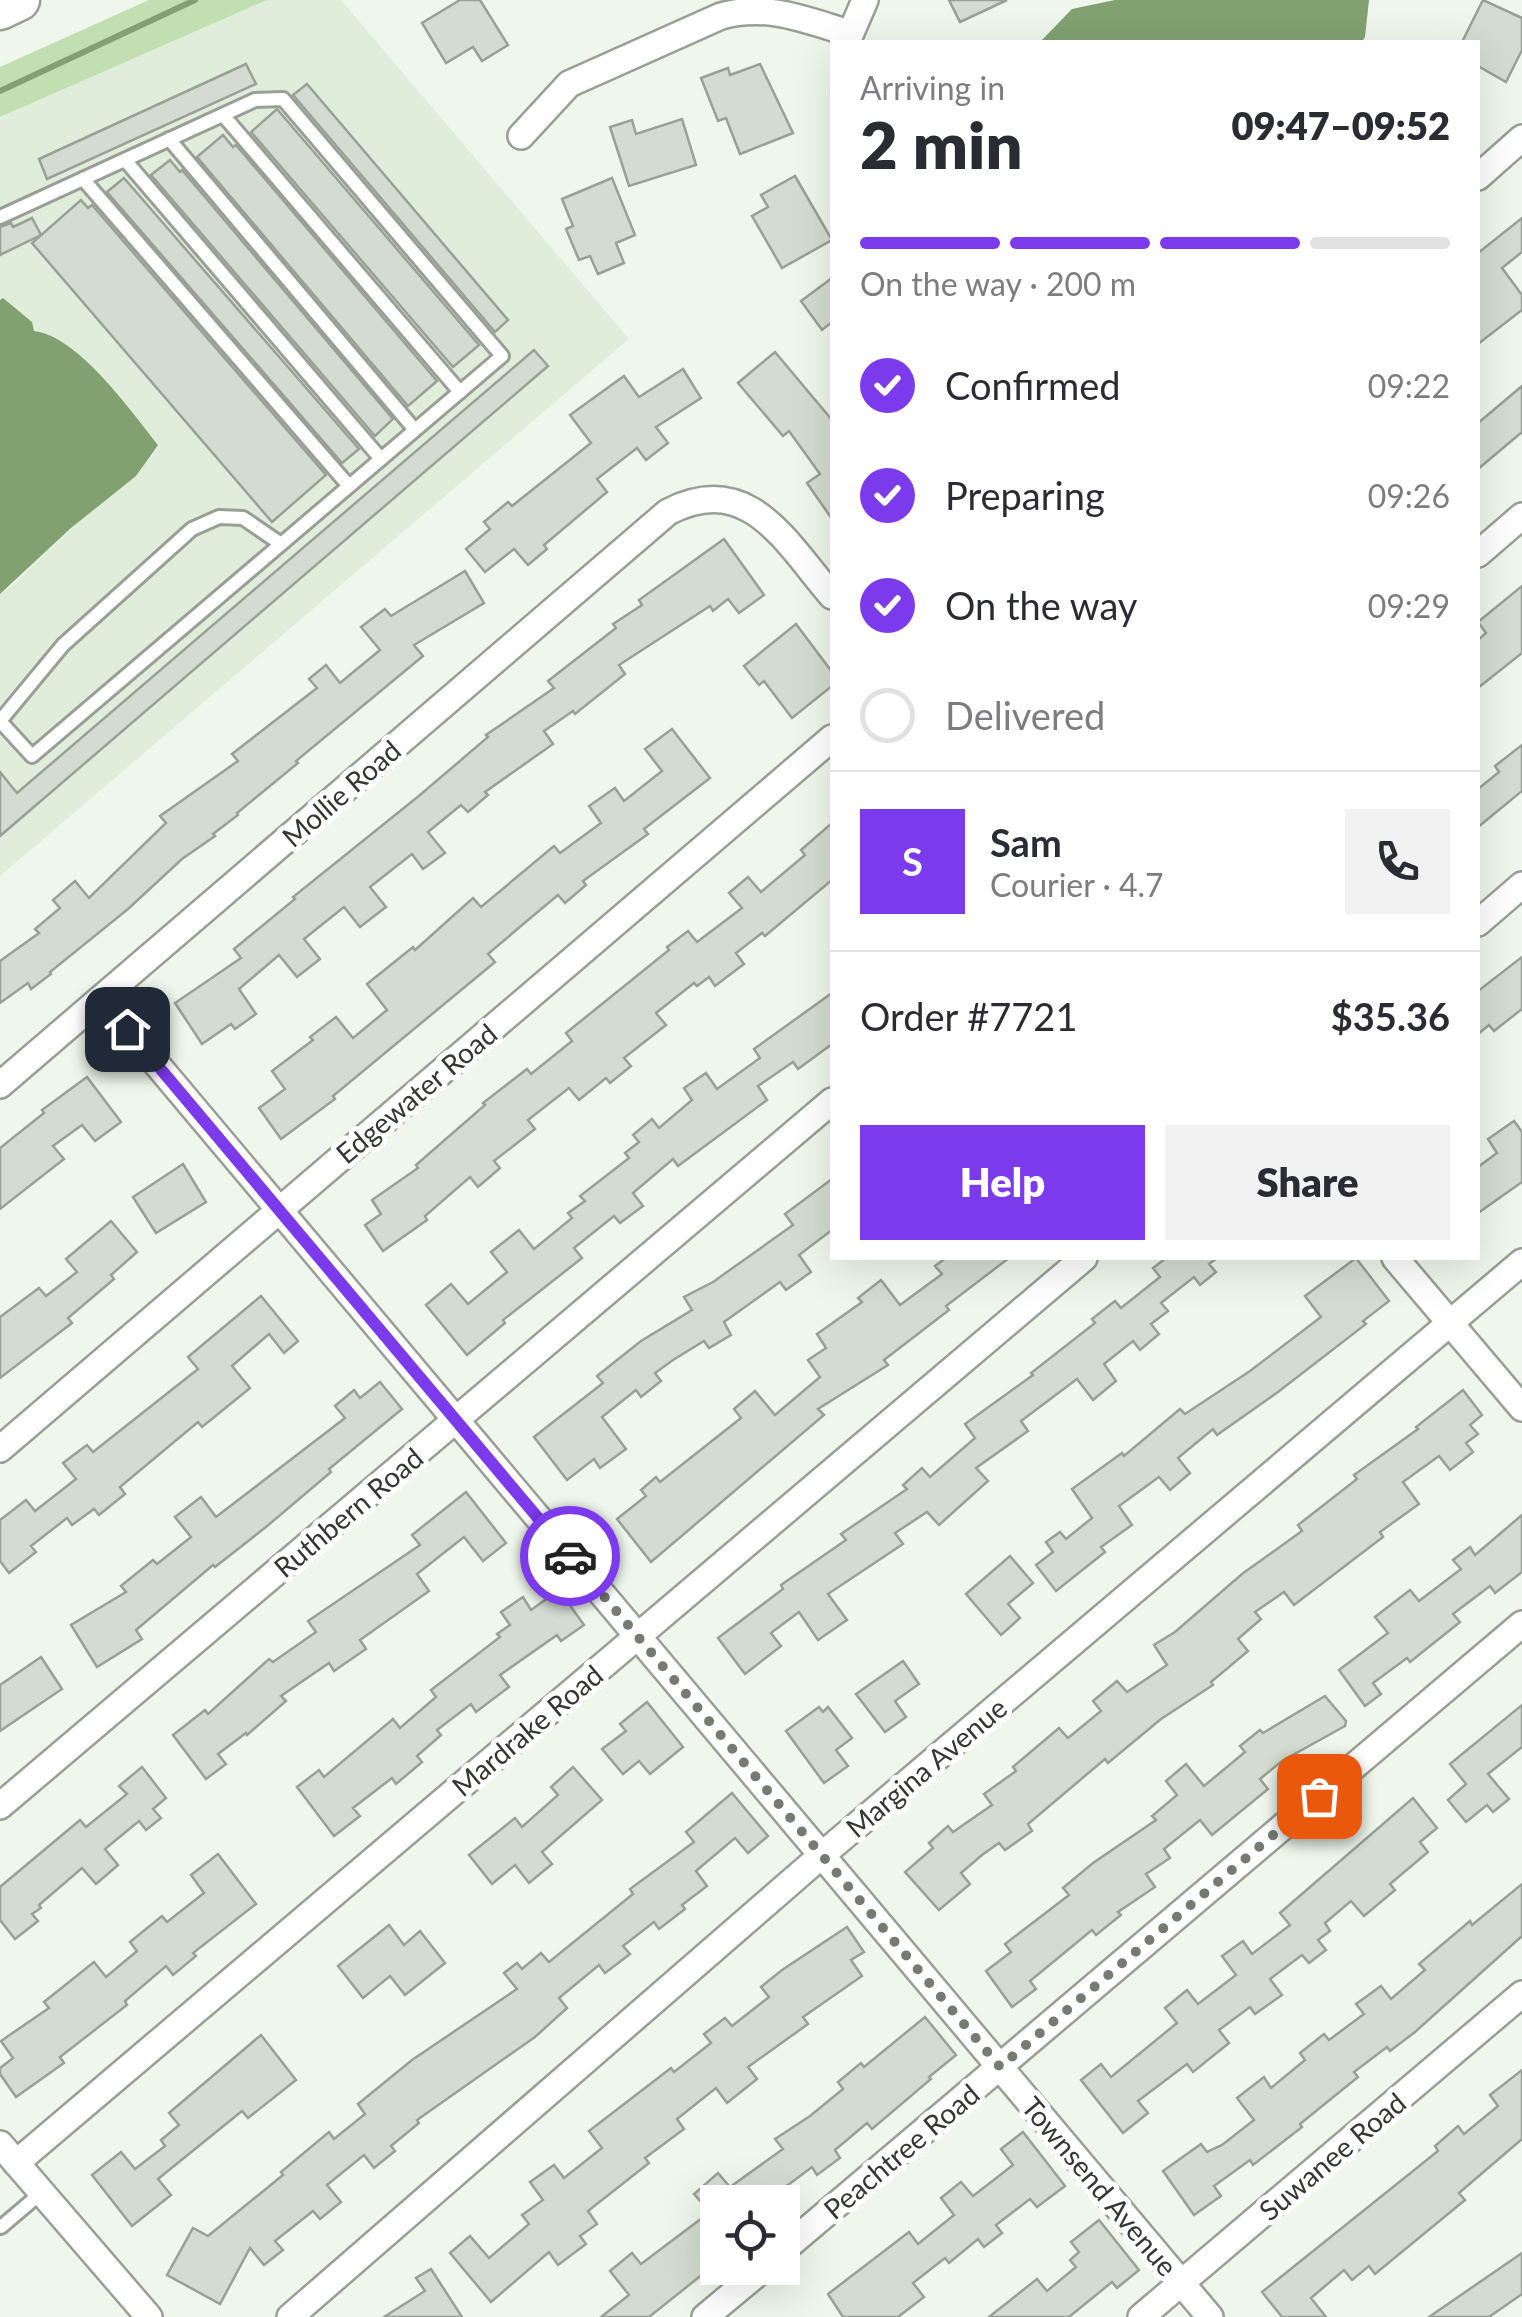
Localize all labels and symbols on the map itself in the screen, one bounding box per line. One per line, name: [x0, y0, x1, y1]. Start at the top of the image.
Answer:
street label: Mollie Road: [275, 732, 407, 854]
pin: [85, 987, 170, 1072]
street label: Edgewater Road: [329, 1016, 503, 1170]
street label: Ruthbern Road: [267, 1440, 429, 1584]
courier: [520, 1506, 620, 1606]
street label: Mardrake Road: [445, 1657, 609, 1803]
street label: Margina Avenue: [839, 1690, 1013, 1844]
pin: [1277, 1754, 1362, 1839]
street label: Peachtree Road: [817, 2076, 985, 2226]
street label: Suwanee Road: [1252, 2085, 1412, 2227]
street label: Townsend Avenue: [1015, 2089, 1185, 2283]

